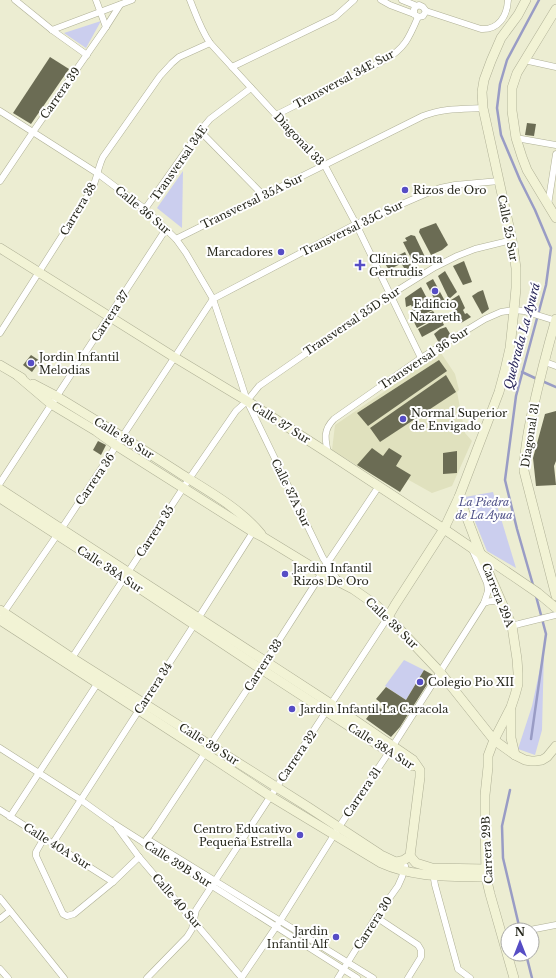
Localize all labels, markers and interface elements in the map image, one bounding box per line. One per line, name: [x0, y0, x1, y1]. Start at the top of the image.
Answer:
street label: Transversal 34E Sur: [291, 46, 397, 111]
street label: Carrera 39: [37, 64, 83, 122]
street label: Diagonal 33: [271, 110, 327, 169]
street label: Transversal 34E: [148, 123, 210, 203]
street label: Transversal 35A Sur: [199, 170, 306, 232]
street label: Carrera 38: [57, 180, 99, 238]
street label: Calle 36 Sur: [112, 183, 174, 238]
place label: Rizos de Oro: [413, 183, 487, 197]
marker: Rizos de Oro: [400, 185, 410, 195]
street label: Calle 25 Sur: [495, 194, 521, 263]
street label: Transversal 35C Sur: [298, 197, 406, 259]
place label: Marcadores: [207, 245, 273, 259]
marker: Marcadores: [276, 247, 286, 257]
place label: Clínica Santa Gertrudis: [369, 252, 443, 279]
marker: Clínica Santa Gertrudis: [354, 259, 366, 271]
water label: Quebrada La Ayurá: [500, 281, 543, 391]
street label: Transversal 35D Sur: [301, 283, 403, 358]
marker: Edificio Nazareth: [430, 286, 440, 296]
street label: Carrera 37: [88, 287, 132, 344]
place label: Edificio Nazareth: [410, 297, 461, 324]
street label: Transversal 36 Sur: [376, 323, 472, 392]
place label: Jordin Infantil Melodias: [37, 350, 120, 377]
marker: Jordin Infantil Melodias: [26, 358, 36, 368]
street label: Calle 37 Sur: [249, 399, 314, 447]
street label: Diagonal 31: [518, 402, 542, 468]
place label: Normal Superior de Envigado: [411, 406, 508, 433]
street label: Calle 38 Sur: [92, 414, 157, 462]
marker: Normal Superior de Envigado: [398, 414, 408, 424]
street label: Carrera 36: [72, 450, 118, 508]
street label: Calle 37A Sur: [268, 457, 314, 530]
park label: La Piedra de La Ayua: [456, 495, 512, 522]
street label: Carrera 35: [133, 502, 177, 560]
street label: Calle 38A Sur: [74, 542, 146, 596]
place label: Jardin Infantil Rizos De Oro: [291, 561, 372, 588]
street label: Carrera 29A: [479, 561, 517, 630]
marker: Jardin Infantil Rizos De Oro: [280, 569, 290, 579]
street label: Calle 38 Sur: [363, 594, 422, 652]
street label: Carrera 33: [241, 636, 285, 694]
street label: Carrera 34: [131, 659, 175, 717]
place label: Colegio Pio XII: [428, 675, 515, 689]
marker: Colegio Pio XII: [415, 677, 425, 687]
place label: Jardin Infantil La Caracola: [298, 702, 449, 716]
marker: Jardin Infantil La Caracola: [287, 704, 297, 714]
street label: Calle 39 Sur: [176, 720, 242, 768]
street label: Calle 38A Sur: [345, 720, 418, 772]
street label: Carrera 32: [275, 727, 320, 785]
street label: Carrera 31: [340, 764, 384, 820]
street label: Carrera 29B: [478, 816, 496, 884]
street label: Calle 40A Sur: [21, 820, 94, 873]
place label: Centro Educativo Pequeña Estrella: [193, 822, 293, 849]
marker: Centro Educativo Pequeña Estrella: [295, 830, 305, 840]
street label: Calle 39B Sur: [142, 838, 215, 891]
street label: Calle 40 Sur: [149, 870, 205, 932]
street label: Carrera 30: [351, 894, 395, 952]
north arrow: [500, 922, 540, 962]
place label: Jardin Infantil Alf: [267, 924, 329, 951]
text: N: [515, 925, 526, 939]
marker: Jardin Infantil Alf: [331, 932, 341, 942]

